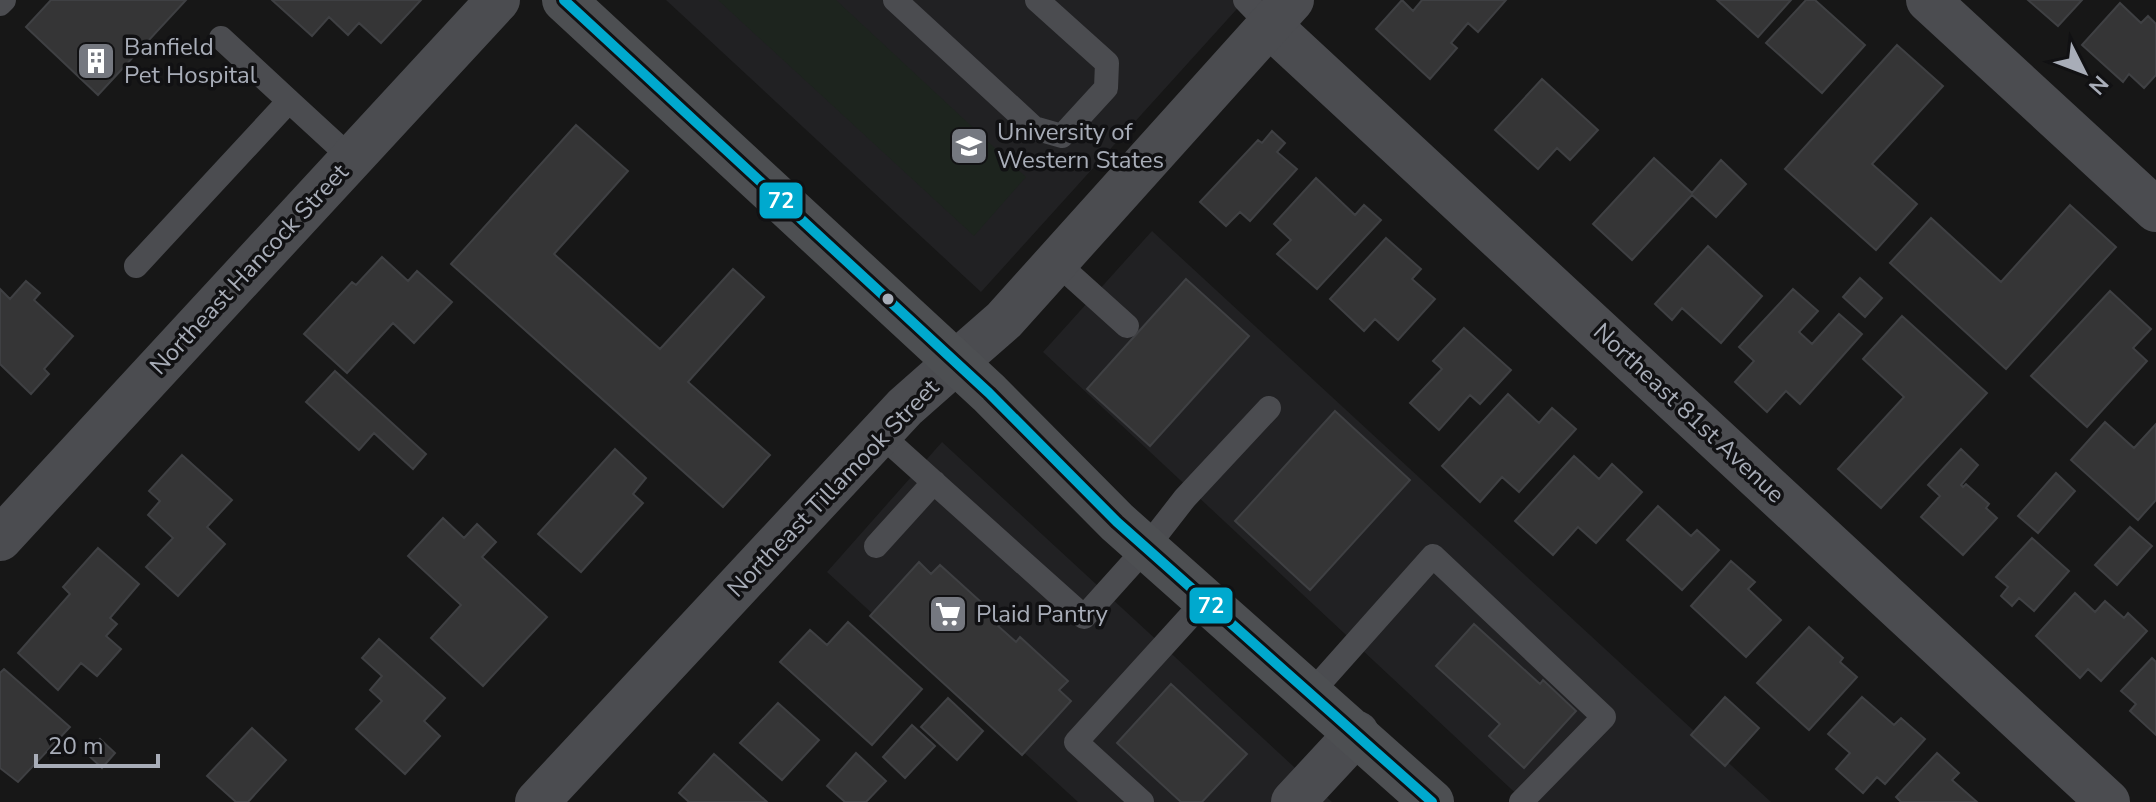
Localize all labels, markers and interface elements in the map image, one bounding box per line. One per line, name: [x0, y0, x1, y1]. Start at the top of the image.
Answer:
place label: Banfield Pet Hospital: [124, 31, 257, 91]
north arrow: [2044, 32, 2124, 112]
building icon: Banfield Pet Hospital: [75, 40, 117, 82]
text: N: [2081, 69, 2115, 101]
place label: University of Western States: [997, 116, 1164, 176]
school or university icon: University of Western States: [948, 125, 990, 167]
street label: Northeast Hancock Street: [143, 156, 356, 381]
line badge: 72: [758, 181, 804, 220]
text: 72: [768, 186, 794, 216]
unlabelled marker: [880, 291, 896, 307]
street label: Northeast 81st Avenue: [1587, 316, 1791, 510]
street label: Northeast Tillamook Street: [720, 372, 946, 604]
line badge: 72: [1188, 586, 1234, 625]
text: 72: [1198, 591, 1224, 621]
supermarket icon: Plaid Pantry: [927, 593, 969, 635]
place label: Plaid Pantry: [976, 598, 1108, 630]
scale bar: [36, 718, 158, 768]
text: 20 m: [48, 730, 104, 762]

